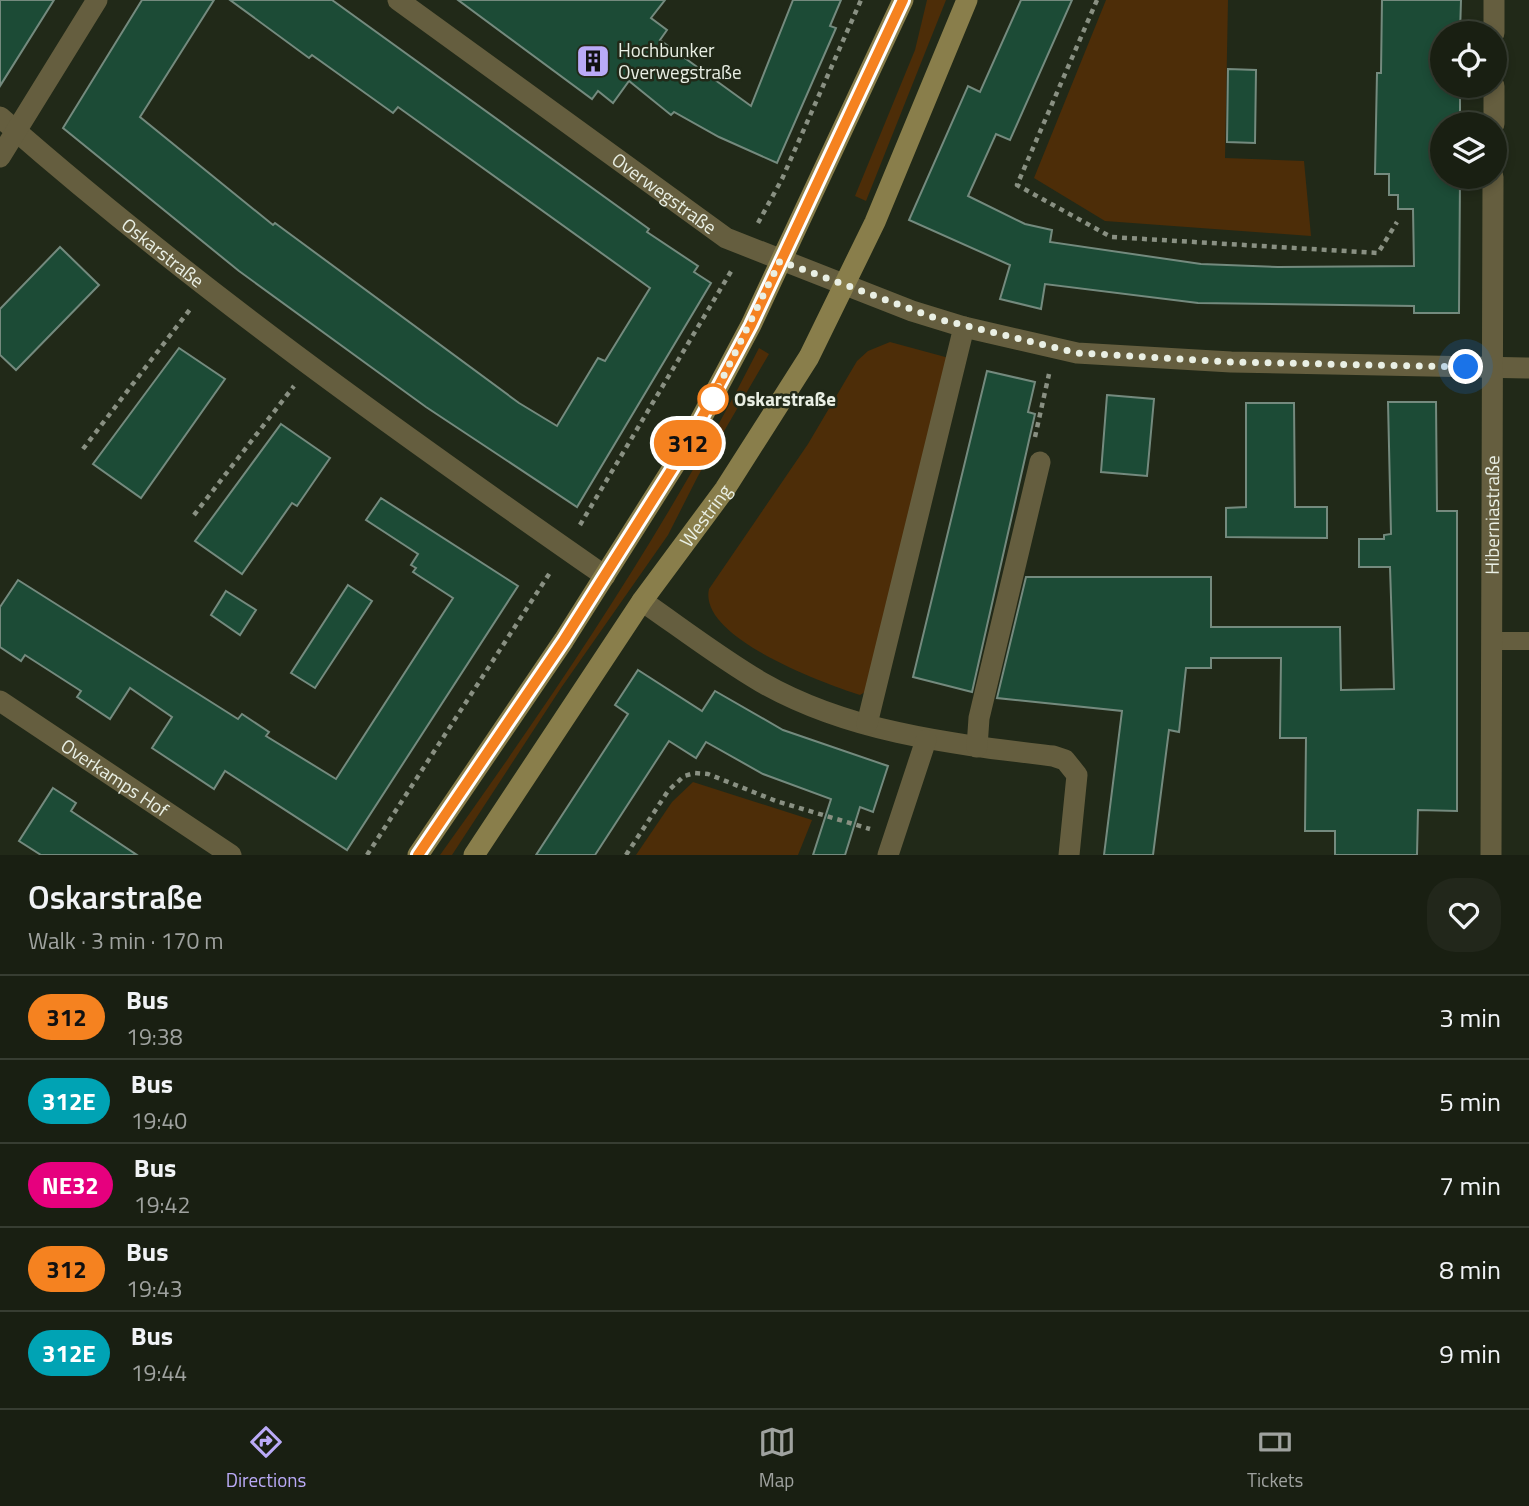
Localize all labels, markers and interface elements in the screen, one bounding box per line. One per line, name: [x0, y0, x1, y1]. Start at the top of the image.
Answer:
map controls: [1430, 21, 1507, 189]
button: locate: [1430, 21, 1507, 98]
place label: Hochbunker Overwegstraße: [618, 35, 742, 86]
building icon: Hochbunker Overwegstraße: [574, 42, 612, 80]
button: layers: [1430, 112, 1507, 189]
street label: Overwegstraße: [606, 145, 723, 241]
street label: Oskarstraße: [116, 210, 211, 294]
your location: [1448, 349, 1483, 384]
marker: Oskarstraße: [698, 384, 728, 414]
place label: Oskarstraße: [734, 384, 836, 413]
line badge: 312: [648, 420, 728, 466]
text: 312: [668, 425, 708, 461]
street label: Hiberniastraße: [1477, 455, 1506, 575]
street label: Westring: [672, 477, 738, 553]
street label: Overkamps Hof: [55, 731, 175, 824]
text: Oskarstraße: [28, 872, 203, 922]
button: heart: [1427, 878, 1501, 952]
text: Walk · 3 min · 170 m: [28, 923, 224, 958]
text: Bus: [126, 980, 168, 1019]
text: 3 min: [1439, 998, 1501, 1037]
text: 312: [46, 999, 87, 1035]
text: 19:38: [126, 1019, 183, 1054]
text: Bus: [131, 1064, 173, 1103]
text: 5 min: [1439, 1082, 1501, 1121]
text: 312E: [42, 1083, 96, 1119]
text: 19:40: [131, 1103, 187, 1138]
text: Bus: [134, 1148, 176, 1187]
text: 7 min: [1439, 1166, 1501, 1205]
text: NE32: [42, 1167, 99, 1203]
text: 19:42: [134, 1187, 190, 1222]
text: Bus: [126, 1232, 168, 1271]
text: 8 min: [1439, 1250, 1501, 1289]
text: 312: [46, 1251, 87, 1287]
text: 19:43: [126, 1271, 183, 1306]
text: Bus: [131, 1316, 173, 1355]
text: 9 min: [1439, 1334, 1501, 1373]
text: 312E: [42, 1335, 96, 1371]
text: 19:44: [131, 1355, 187, 1390]
tab: Directions: [226, 1423, 306, 1494]
tab: Map: [758, 1423, 796, 1494]
tab: Tickets: [1247, 1423, 1303, 1494]

